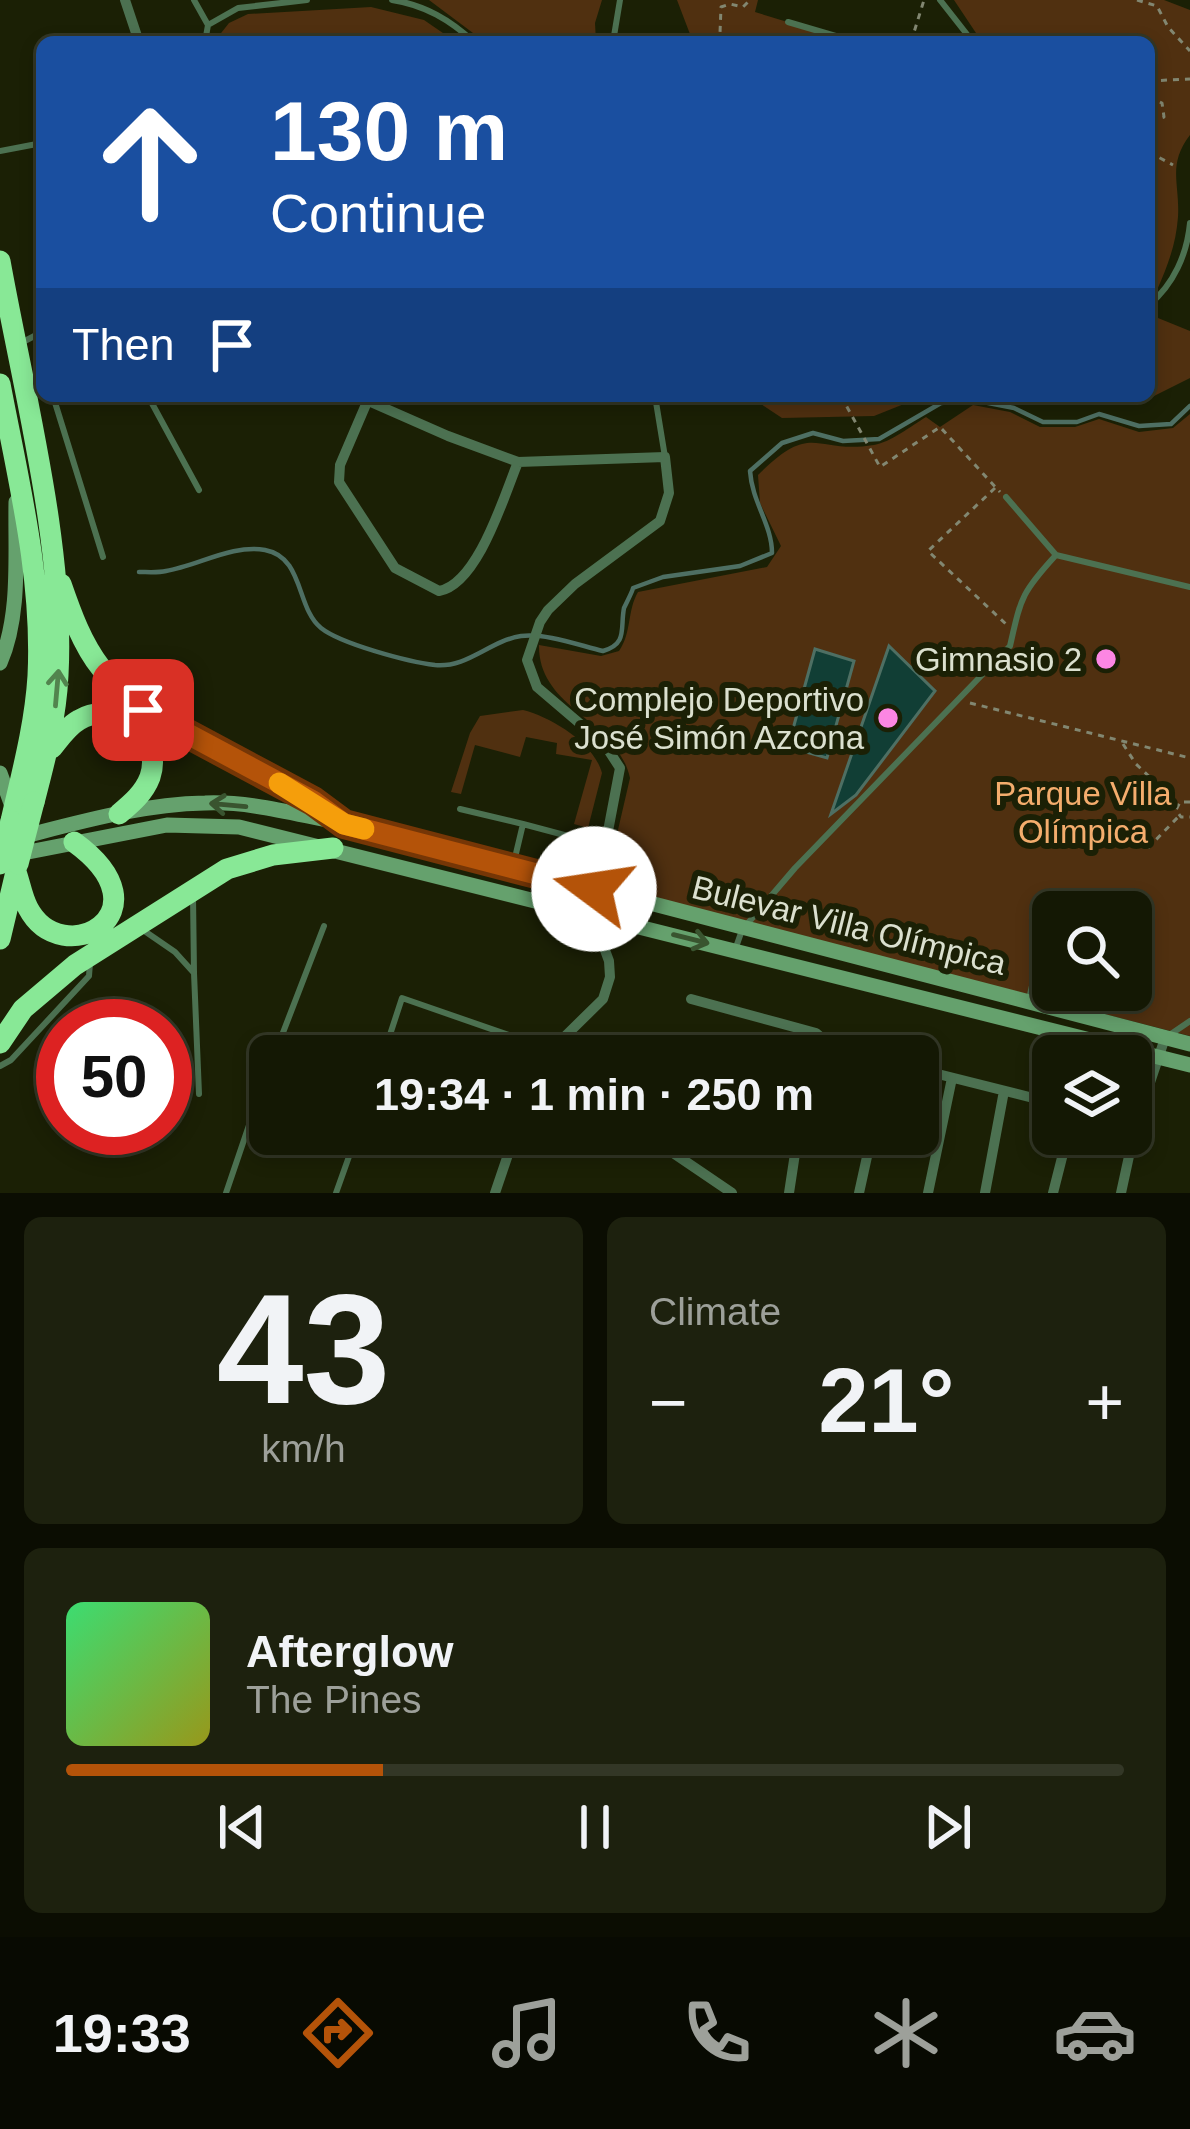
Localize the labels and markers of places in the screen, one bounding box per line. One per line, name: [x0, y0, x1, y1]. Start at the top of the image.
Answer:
place label: Gimnasio 2: [915, 641, 1082, 678]
marker: Gimnasio 2: [1093, 646, 1119, 672]
pin: [92, 659, 194, 761]
place label: Complejo Deportivo José Simón Azcona: [574, 681, 865, 756]
marker: Complejo Deportivo José Simón Azcona: [875, 705, 901, 731]

